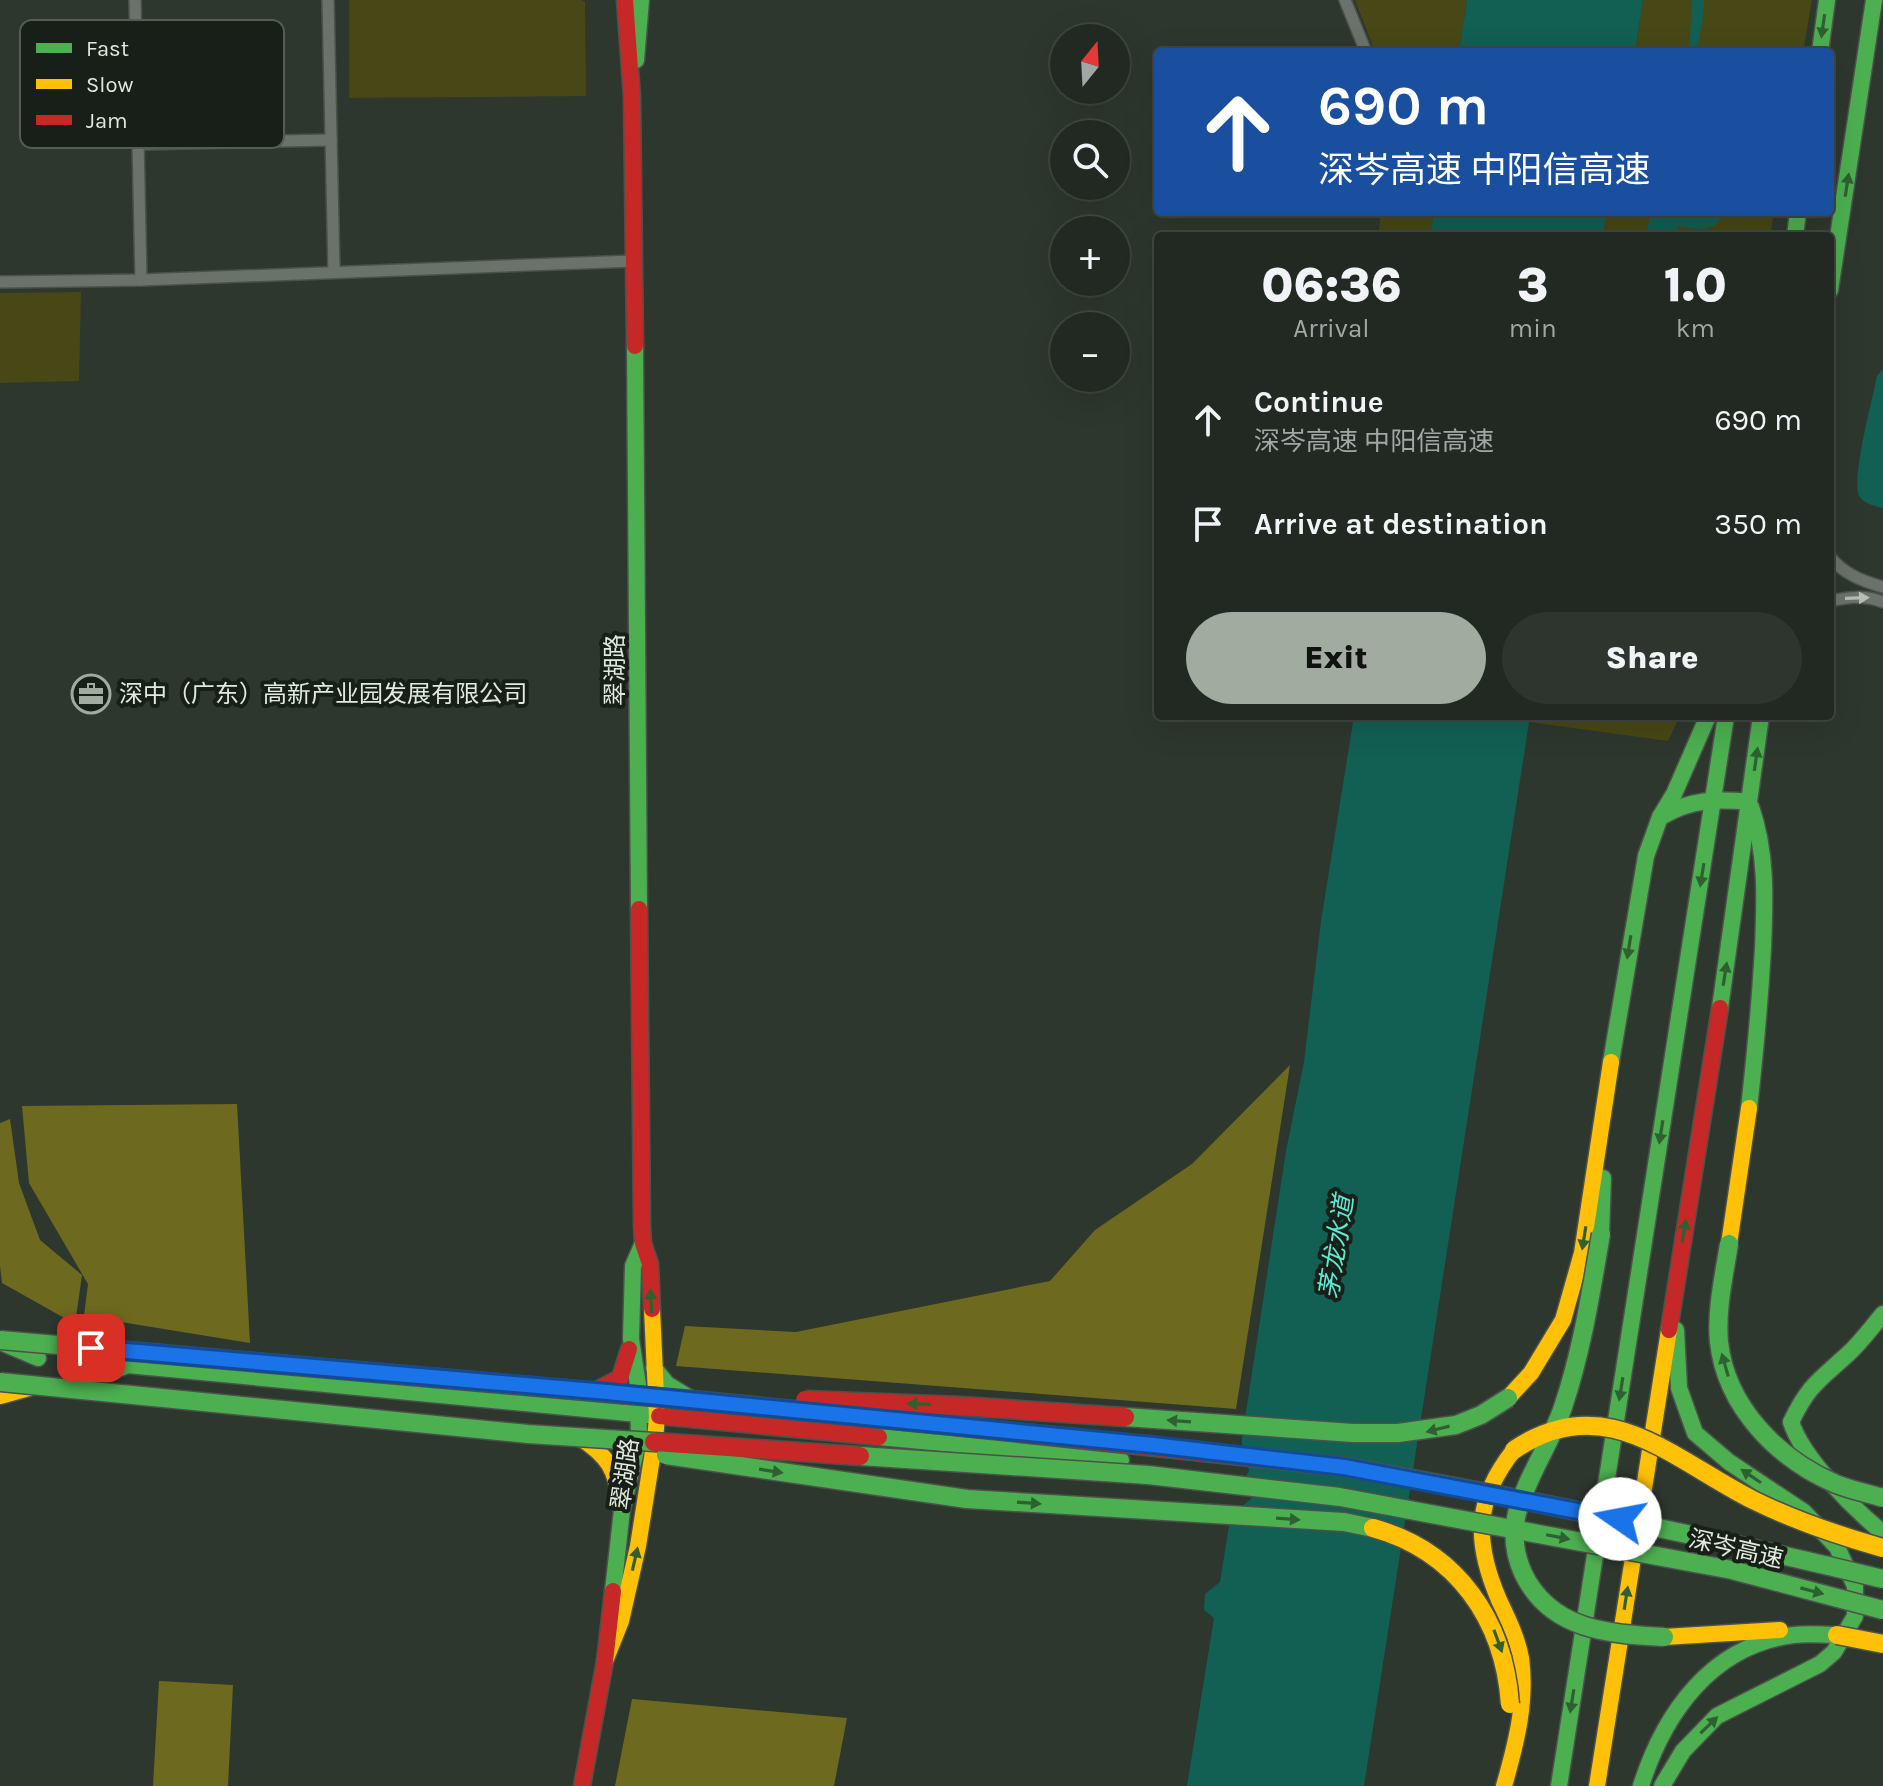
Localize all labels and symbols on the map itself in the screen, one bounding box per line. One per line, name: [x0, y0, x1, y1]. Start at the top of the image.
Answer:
one-way arrow: [1816, 14, 1829, 39]
legend: [20, 20, 284, 148]
north arrow: [1050, 24, 1130, 104]
text: Fast: [86, 36, 129, 62]
text: Slow: [86, 72, 133, 98]
text: Jam: [86, 108, 128, 134]
one-way arrow: [1841, 172, 1854, 197]
one-way arrow: [1845, 592, 1870, 604]
street label: 翠湖路: [601, 634, 629, 706]
office icon: 深中（广东）高新产业园发展有限公司: [70, 673, 112, 715]
place label: 深中（广东）高新产业园发展有限公司: [119, 680, 527, 708]
one-way arrow: [1750, 746, 1763, 771]
one-way arrow: [1695, 863, 1707, 888]
one-way arrow: [1622, 935, 1635, 960]
one-way arrow: [1719, 961, 1732, 986]
one-way arrow: [1654, 1120, 1667, 1145]
water label: 茅龙水道: [1313, 1189, 1361, 1301]
one-way arrow: [1678, 1218, 1691, 1243]
one-way arrow: [1577, 1226, 1590, 1251]
one-way arrow: [645, 1288, 658, 1313]
pin: [57, 1314, 125, 1382]
one-way arrow: [1718, 1353, 1731, 1377]
one-way arrow: [1614, 1377, 1626, 1402]
one-way arrow: [906, 1398, 931, 1411]
one-way arrow: [1166, 1414, 1191, 1427]
one-way arrow: [1425, 1423, 1450, 1436]
street label: 翠湖路: [606, 1436, 644, 1512]
one-way arrow: [759, 1465, 784, 1478]
one-way arrow: [1741, 1469, 1762, 1484]
position arrow: [1578, 1477, 1662, 1561]
one-way arrow: [1017, 1497, 1042, 1510]
one-way arrow: [1276, 1513, 1301, 1526]
street label: 深岑高速: [1686, 1525, 1786, 1573]
one-way arrow: [1545, 1531, 1570, 1543]
one-way arrow: [629, 1547, 642, 1572]
one-way arrow: [1620, 1585, 1632, 1610]
one-way arrow: [1799, 1586, 1824, 1598]
one-way arrow: [1492, 1629, 1504, 1653]
one-way arrow: [1565, 1689, 1577, 1714]
one-way arrow: [1699, 1716, 1718, 1735]

